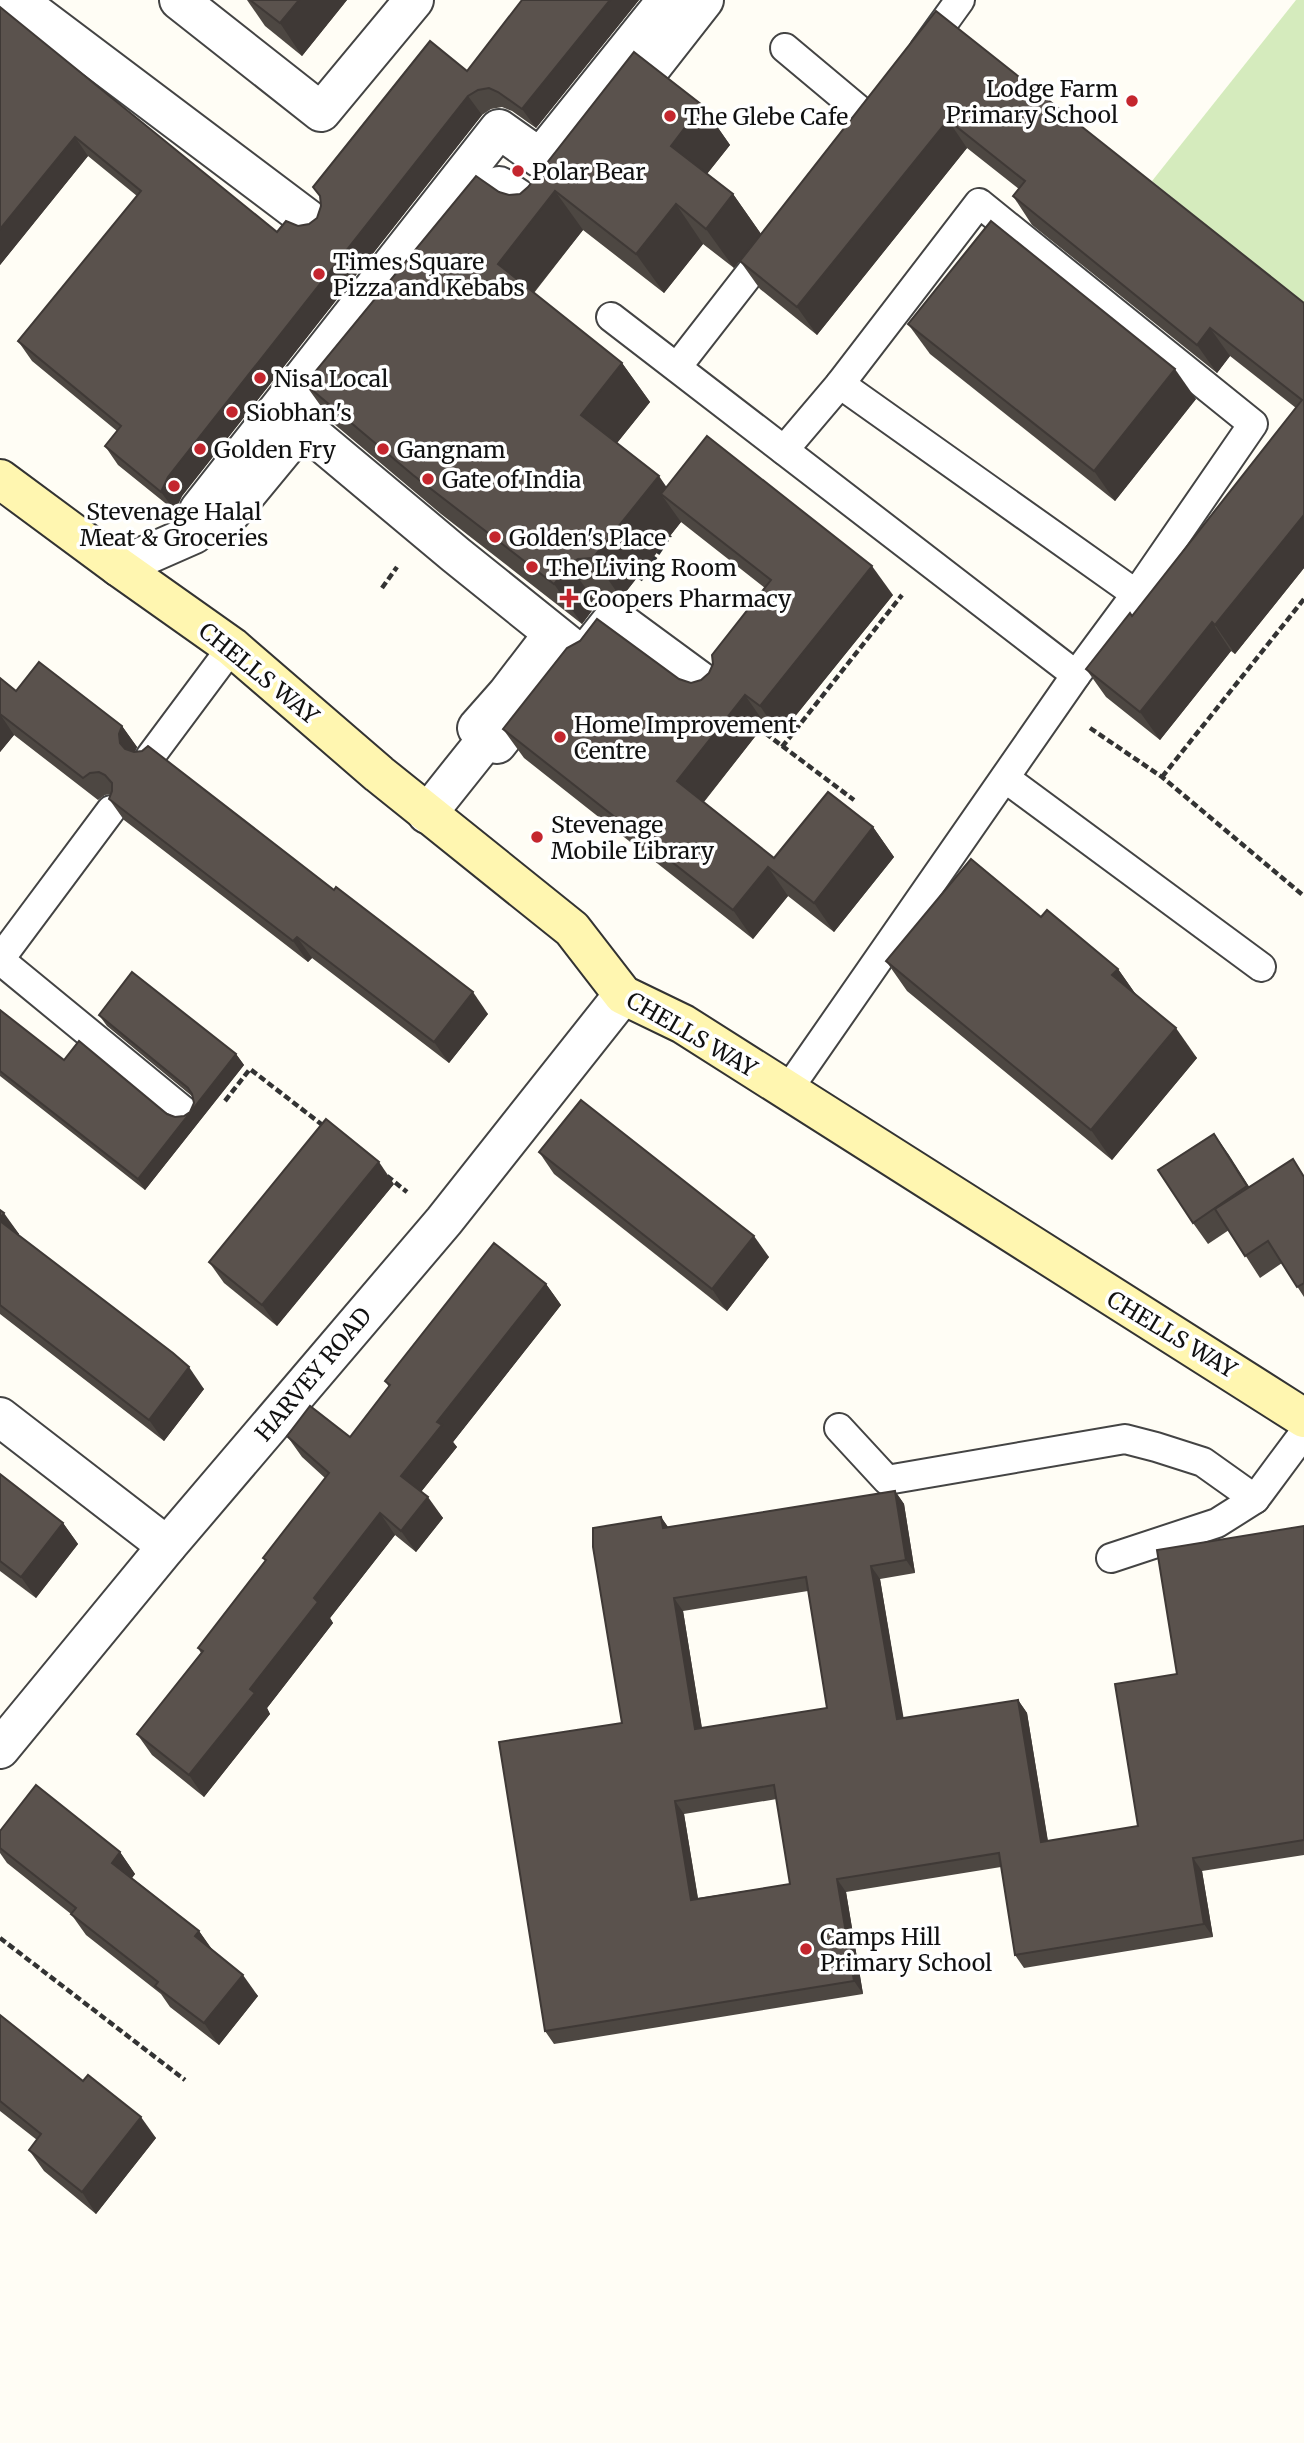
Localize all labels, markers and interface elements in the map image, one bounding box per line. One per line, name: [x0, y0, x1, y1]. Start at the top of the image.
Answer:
place label: Lodge Farm Primary School: [946, 74, 1118, 129]
marker: Lodge Farm Primary School: [1124, 93, 1140, 109]
place label: The Glebe Cafe: [684, 102, 848, 131]
marker: The Glebe Cafe: [662, 108, 678, 124]
place label: Polar Bear: [532, 157, 646, 186]
marker: Polar Bear: [510, 163, 526, 179]
place label: Times Square Pizza and Kebabs: [333, 247, 525, 302]
marker: Times Square Pizza and Kebabs: [311, 266, 327, 282]
place label: Nisa Local: [274, 364, 388, 393]
marker: Nisa Local: [252, 370, 268, 386]
place label: Siobhan's: [246, 398, 352, 427]
marker: Siobhan's: [224, 404, 240, 420]
place label: Golden Fry: [214, 435, 336, 464]
place label: Gangnam: [397, 435, 506, 464]
marker: Golden Fry: [192, 441, 208, 457]
marker: Gangnam: [375, 441, 391, 457]
place label: Gate of India: [442, 465, 581, 494]
marker: Gate of India: [420, 471, 436, 487]
marker: Stevenage Halal Meat & Groceries: [166, 478, 182, 494]
place label: Stevenage Halal Meat & Groceries: [80, 497, 268, 552]
place label: Golden's Place: [509, 523, 666, 552]
marker: Golden's Place: [487, 529, 503, 545]
place label: The Living Room: [546, 553, 737, 582]
marker: The Living Room: [524, 559, 540, 575]
place label: Coopers Pharmacy: [583, 584, 792, 613]
marker: Coopers Pharmacy: [561, 590, 577, 606]
street label: CHELLS WAY: [193, 616, 326, 731]
place label: Home Improvement Centre: [574, 710, 797, 765]
marker: Home Improvement Centre: [552, 729, 568, 745]
place label: Stevenage Mobile Library: [551, 810, 715, 865]
marker: Stevenage Mobile Library: [529, 829, 545, 845]
street label: CHELLS WAY: [622, 985, 763, 1084]
street label: CHELLS WAY: [1102, 1284, 1243, 1385]
street label: HARVEY ROAD: [249, 1301, 377, 1447]
place label: Camps Hill Primary School: [820, 1922, 992, 1977]
marker: Camps Hill Primary School: [798, 1941, 814, 1957]

